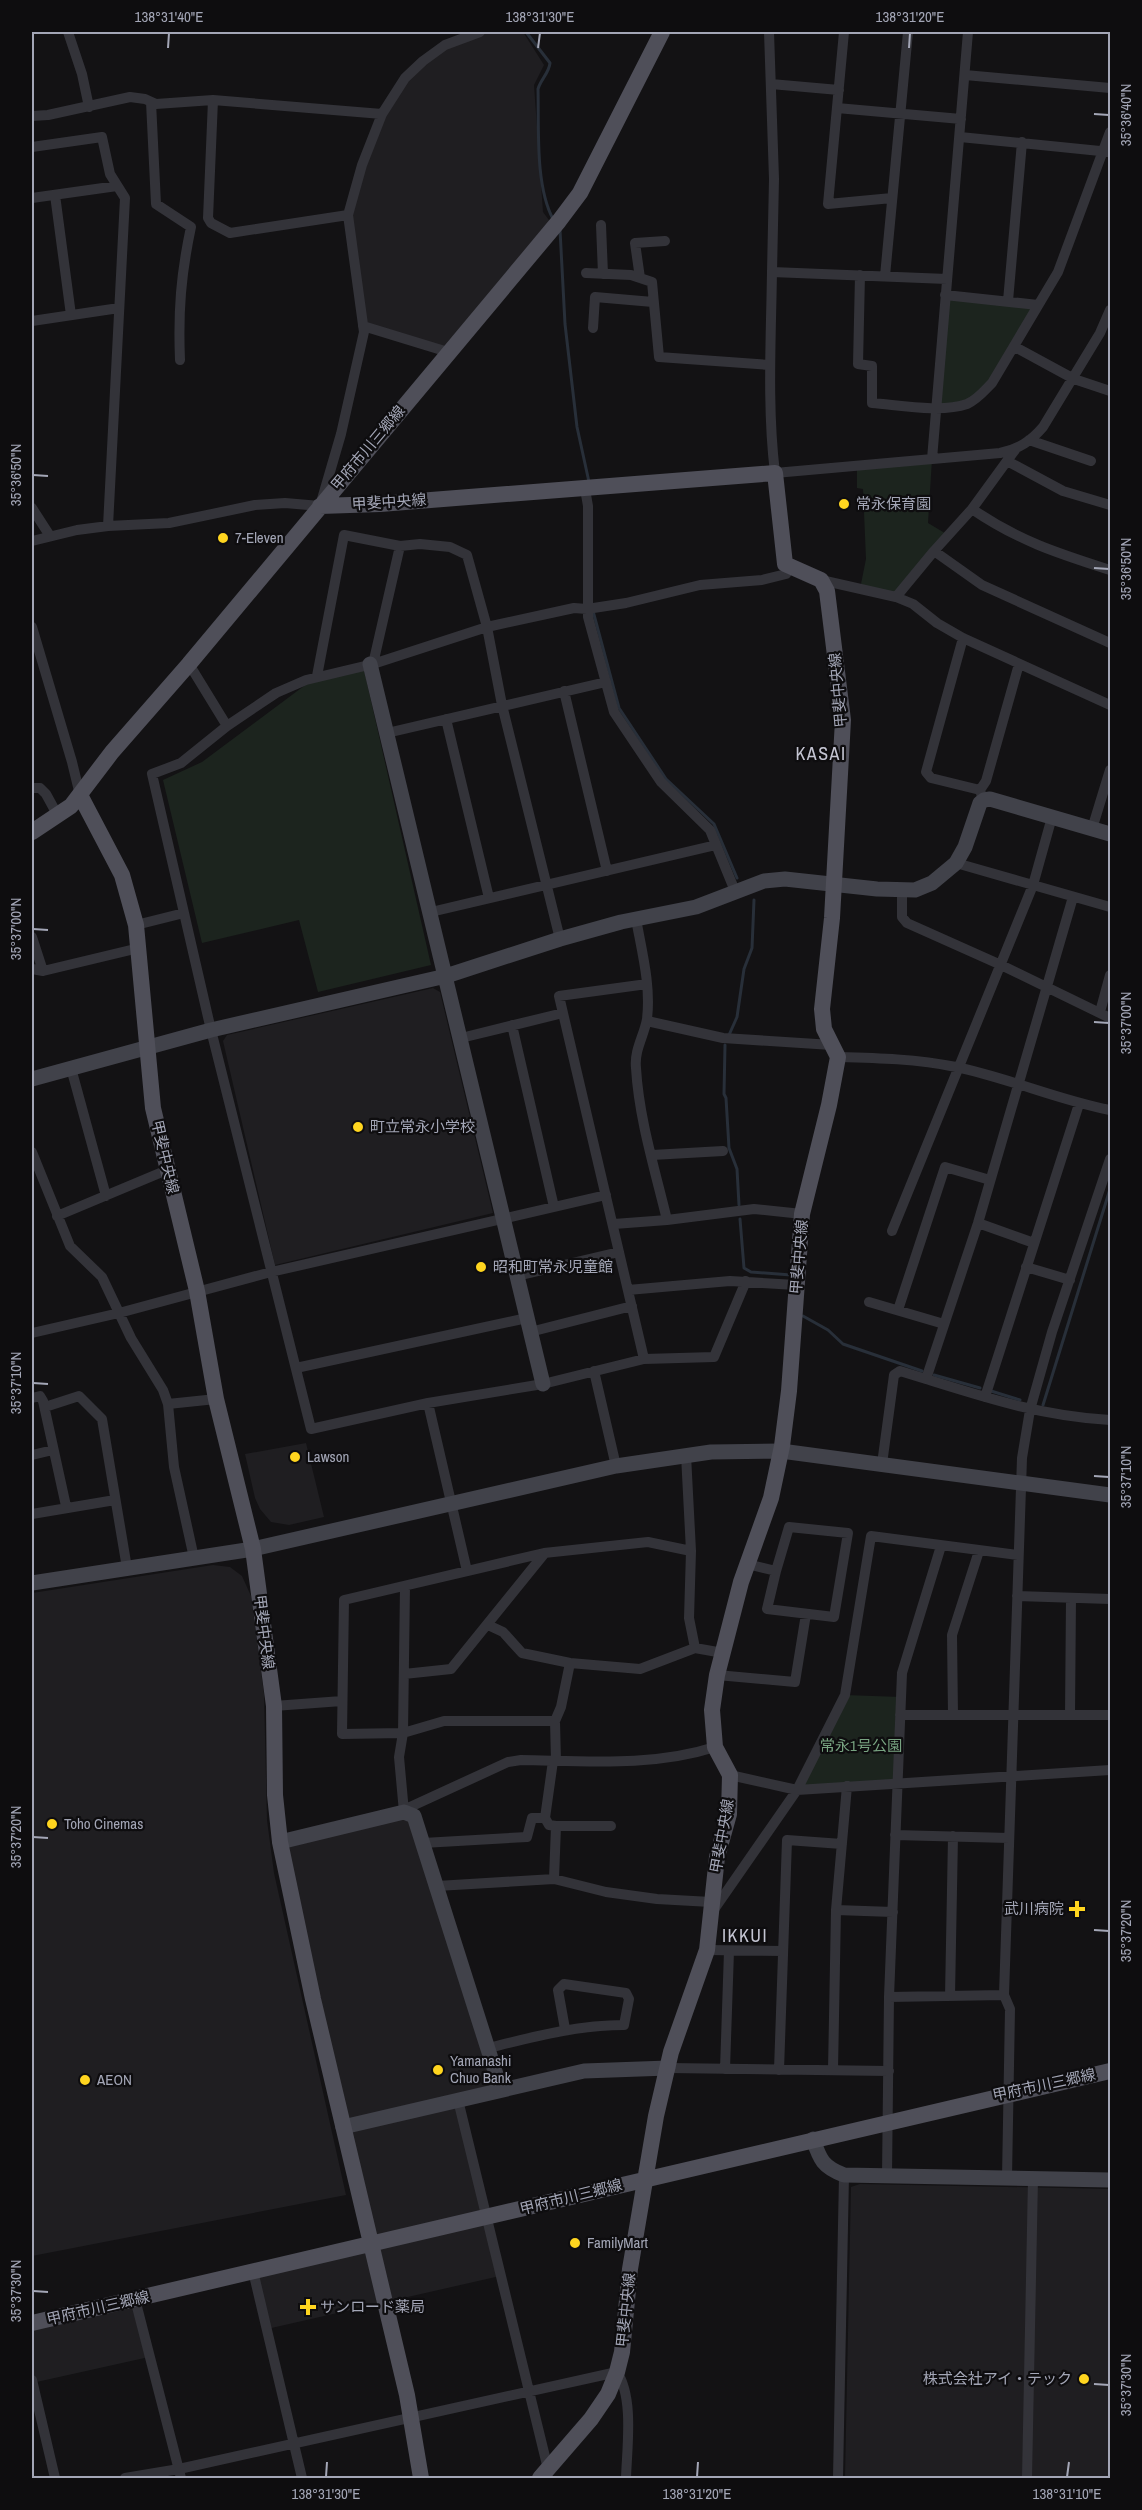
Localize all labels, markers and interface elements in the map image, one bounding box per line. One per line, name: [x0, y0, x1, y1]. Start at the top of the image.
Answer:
text: 138°31'40"E: [135, 6, 203, 27]
text: 138°31'30"E: [506, 6, 574, 27]
text: 138°31'20"E: [876, 6, 944, 27]
text: 35°36'40"N: [1115, 84, 1136, 146]
street label: 甲府市川三郷線: [326, 401, 409, 495]
text: 35°36'50"N: [5, 444, 26, 506]
street label: 甲斐中央線: [351, 488, 427, 515]
place label: 常永保育園: [856, 493, 931, 514]
marker: 常永保育園: [837, 497, 851, 511]
place label: 7-Eleven: [235, 527, 284, 548]
marker: 7-Eleven: [216, 531, 230, 545]
text: 35°36'50"N: [1115, 538, 1136, 600]
street label: 甲斐中央線: [824, 652, 851, 728]
district label: KASAI: [796, 741, 847, 766]
text: 35°37'00"N: [5, 898, 26, 960]
text: 35°37'00"N: [1115, 992, 1136, 1054]
place label: 町立常永小学校: [370, 1116, 475, 1137]
street label: 甲斐中央線: [147, 1118, 184, 1196]
marker: 町立常永小学校: [351, 1120, 365, 1134]
street label: 甲斐中央線: [785, 1219, 812, 1295]
place label: 昭和町常永児童館: [493, 1256, 613, 1277]
marker: 昭和町常永児童館: [474, 1260, 488, 1274]
text: 35°37'10"N: [5, 1352, 26, 1414]
place label: Lawson: [307, 1446, 349, 1467]
text: 35°37'10"N: [1115, 1446, 1136, 1508]
marker: Lawson: [288, 1450, 302, 1464]
street label: 甲斐中央線: [250, 1593, 279, 1670]
park label: 常永1号公園: [820, 1735, 902, 1756]
street label: 甲斐中央線: [705, 1797, 738, 1875]
text: 35°37'20"N: [5, 1806, 26, 1868]
place label: Toho Cinemas: [64, 1813, 143, 1834]
marker: Toho Cinemas: [45, 1817, 59, 1831]
place label: 武川病院: [1004, 1898, 1064, 1919]
marker: 武川病院: [1068, 1900, 1086, 1918]
text: 35°37'20"N: [1115, 1900, 1136, 1962]
district label: IKKUI: [722, 1923, 768, 1948]
place label: Yamanashi Chuo Bank: [450, 2050, 512, 2088]
marker: Yamanashi Chuo Bank: [431, 2063, 445, 2077]
street label: 甲府市川三郷線: [990, 2063, 1097, 2106]
place label: AEON: [96, 2069, 132, 2090]
marker: AEON: [78, 2073, 92, 2087]
street label: 甲府市川三郷線: [517, 2174, 624, 2219]
place label: FamilyMart: [587, 2232, 648, 2253]
marker: FamilyMart: [568, 2236, 582, 2250]
text: 35°37'30"N: [5, 2260, 26, 2322]
street label: 甲斐中央線: [611, 2272, 640, 2348]
street label: 甲府市川三郷線: [44, 2285, 151, 2330]
place label: サンロード薬局: [320, 2296, 425, 2317]
marker: サンロード薬局: [301, 2300, 315, 2314]
text: 35°37'30"N: [1115, 2354, 1136, 2416]
place label: 株式会社アイ・テック: [923, 2368, 1072, 2389]
marker: 株式会社アイ・テック: [1077, 2372, 1091, 2386]
text: 138°31'30"E: [292, 2483, 360, 2504]
text: 138°31'20"E: [663, 2483, 731, 2504]
text: 138°31'10"E: [1033, 2483, 1101, 2504]

